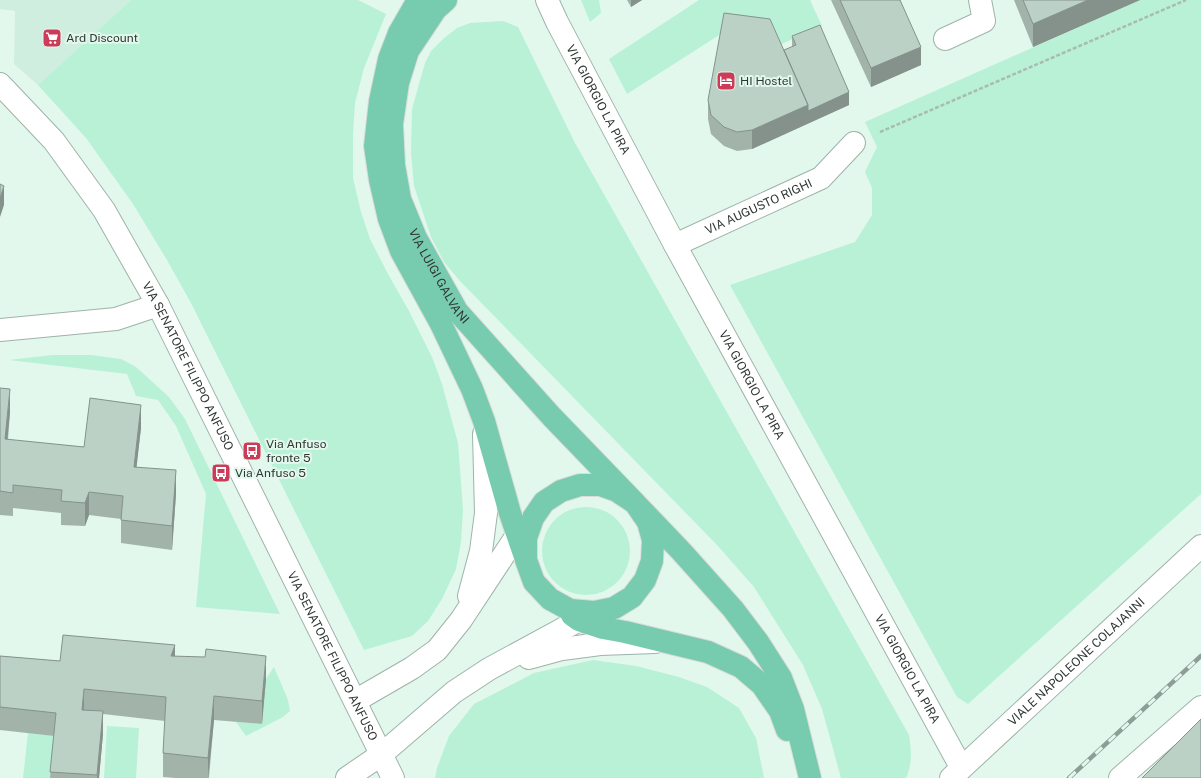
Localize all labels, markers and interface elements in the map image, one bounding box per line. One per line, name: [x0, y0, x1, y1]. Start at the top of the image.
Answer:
supermarket icon: Ard Discount: [41, 27, 63, 49]
place label: Ard Discount: [66, 31, 139, 45]
street label: VIA GIORGIO LA PIRA: [563, 42, 633, 157]
hotel icon: HI Hostel: [715, 70, 737, 92]
place label: HI Hostel: [740, 74, 793, 88]
street label: VIA AUGUSTO RIGHI: [703, 176, 814, 237]
street label: VIA LUIGI GALVANI: [406, 227, 472, 326]
street label: VIA SENATORE FILIPPO ANFUSO: [139, 279, 236, 453]
street label: VIA GIORGIO LA PIRA: [716, 328, 787, 442]
place label: Via Anfuso fronte 5: [266, 437, 327, 465]
bus stop icon: Via Anfuso fronte 5: [241, 440, 263, 462]
bus stop icon: Via Anfuso 5: [210, 462, 232, 484]
place label: Via Anfuso 5: [235, 466, 306, 480]
street label: VIA SENATORE FILIPPO ANFUSO: [285, 569, 380, 743]
street label: VIALE NAPOLEONE COLAJANNI: [1005, 595, 1148, 728]
street label: VIA GIORGIO LA PIRA: [872, 612, 943, 726]

